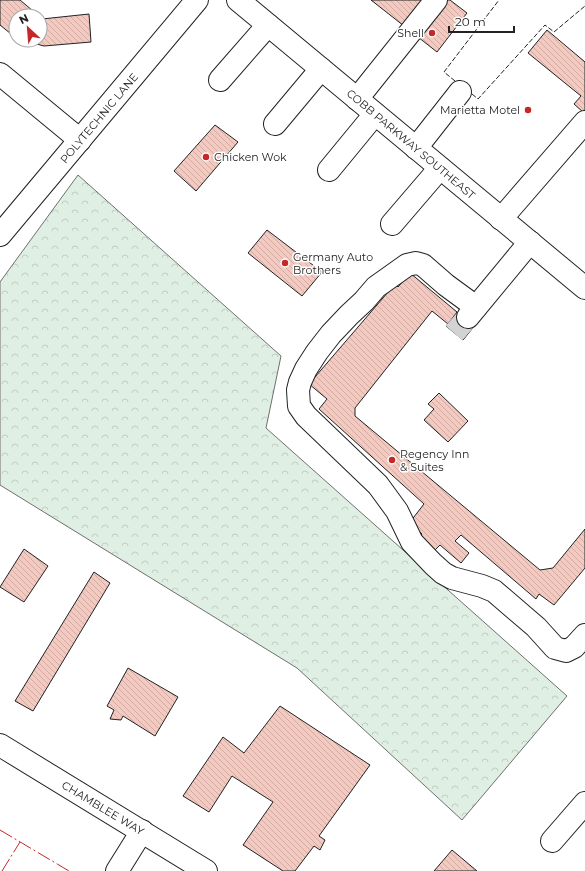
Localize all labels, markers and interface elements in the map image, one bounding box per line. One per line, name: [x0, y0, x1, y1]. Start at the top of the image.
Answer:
north arrow: [8, 8, 48, 48]
scale bar: [449, 8, 514, 34]
text: N: [17, 11, 31, 27]
text: 20 m: [455, 14, 486, 29]
place label: Shell: [397, 26, 424, 40]
marker: Shell: [427, 28, 437, 38]
street label: POLYTECHNIC LANE: [57, 70, 141, 166]
street label: COBB PARKWAY SOUTHEAST: [344, 86, 479, 202]
place label: Marietta Motel: [440, 103, 520, 117]
marker: Marietta Motel: [523, 105, 533, 115]
place label: Chicken Wok: [214, 150, 287, 164]
marker: Chicken Wok: [201, 152, 211, 162]
place label: Germany Auto Brothers: [293, 250, 373, 277]
marker: Germany Auto Brothers: [280, 258, 290, 268]
place label: Regency Inn & Suites: [400, 447, 469, 474]
marker: Regency Inn & Suites: [387, 455, 397, 465]
street label: CHAMBLEE WAY: [59, 778, 147, 838]

